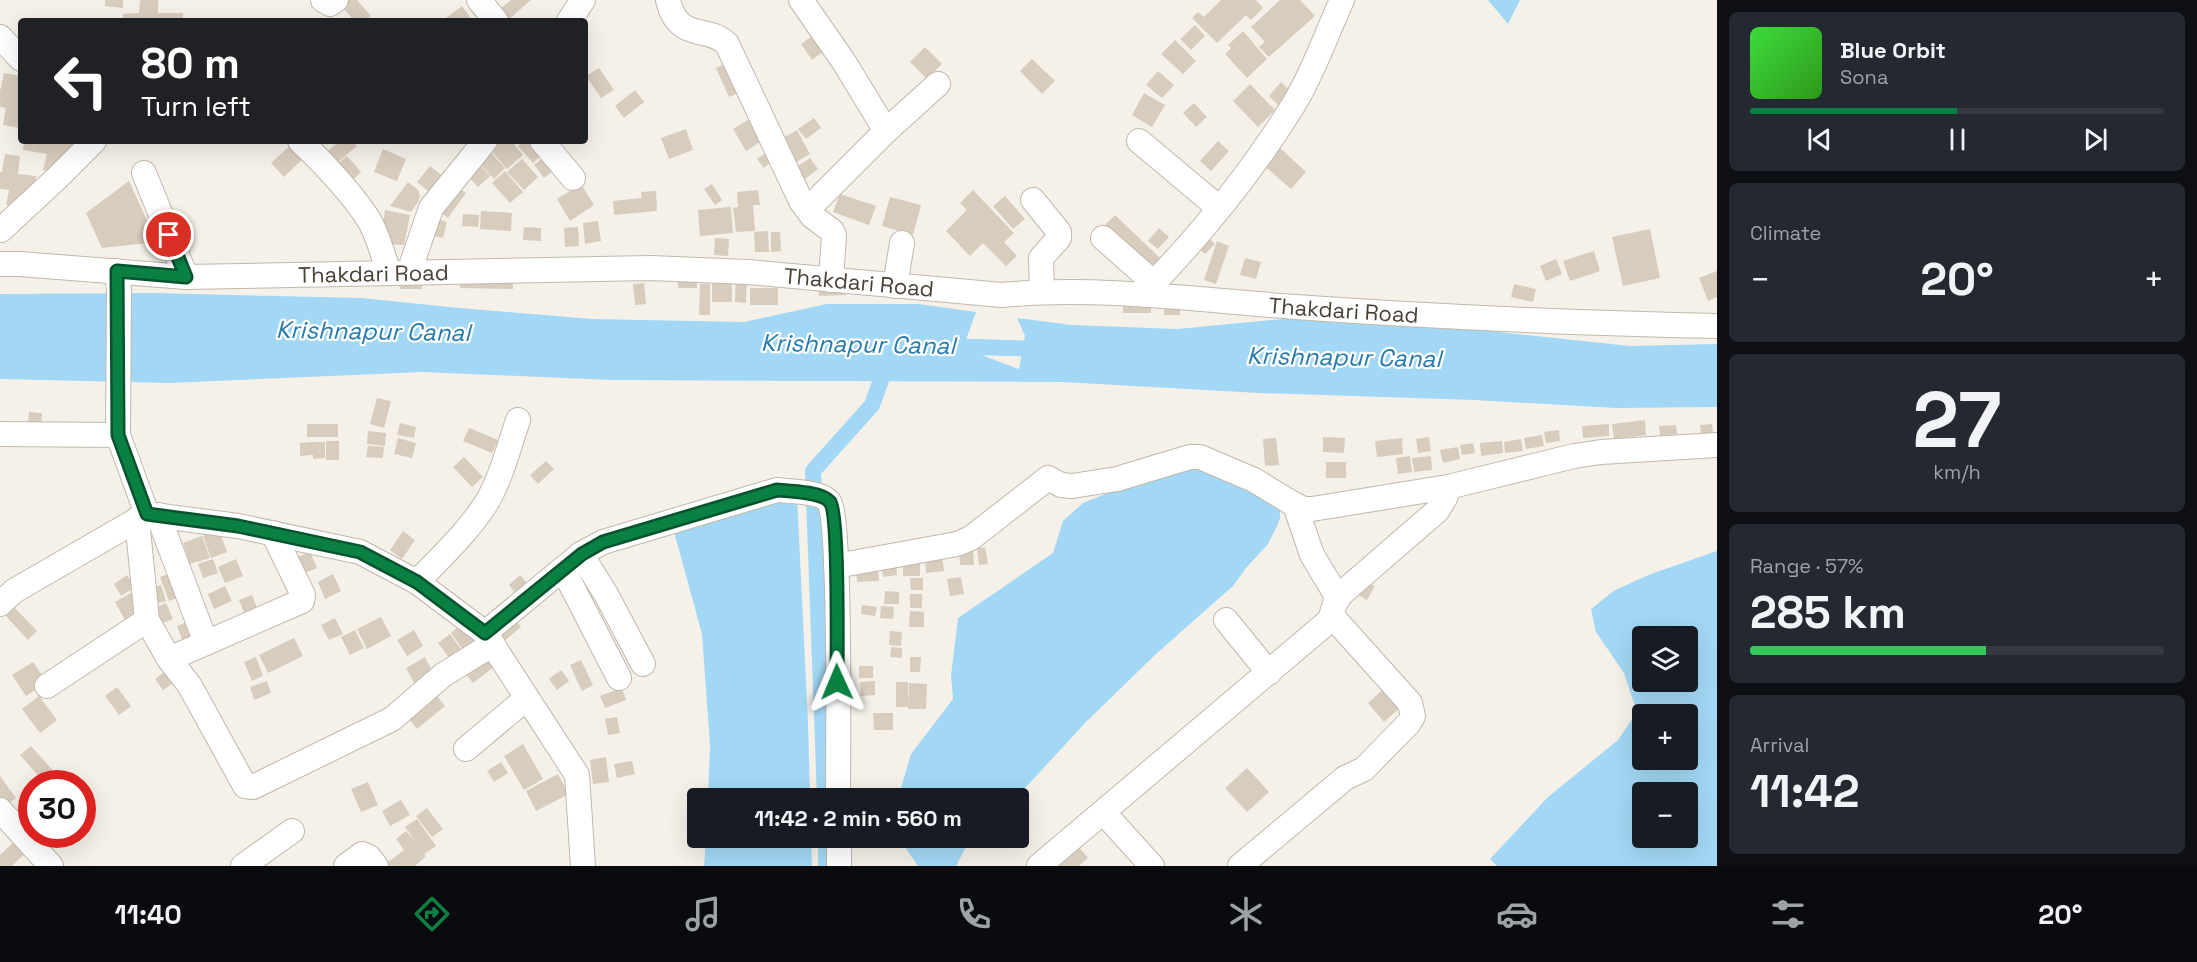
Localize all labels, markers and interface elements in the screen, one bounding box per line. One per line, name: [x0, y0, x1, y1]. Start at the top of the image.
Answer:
text: Blue Orbit: [1840, 36, 1946, 64]
text: 80 m: [141, 37, 240, 90]
icon: left: [42, 42, 120, 120]
text: Sona: [1840, 64, 1888, 90]
text: Turn left: [141, 89, 251, 124]
icon: previous: [1803, 123, 1836, 156]
icon: pause: [1941, 123, 1974, 156]
icon: next: [2079, 123, 2112, 156]
pin: [143, 209, 194, 260]
icon: arrive: [152, 218, 185, 251]
text: Climate: [1750, 220, 1821, 246]
text: 20°: [1920, 251, 1994, 308]
street label: Thakdari Road: [298, 258, 449, 289]
text: −: [1750, 259, 1770, 301]
text: +: [2144, 259, 2164, 301]
street label: Thakdari Road: [783, 261, 935, 303]
street label: Thakdari Road: [1267, 291, 1419, 329]
water label: Krishnapur Canal: [276, 314, 474, 348]
water label: Krishnapur Canal: [761, 327, 959, 361]
water label: Krishnapur Canal: [1247, 340, 1445, 374]
text: 27: [1913, 370, 2001, 470]
text: km/h: [1933, 459, 1981, 485]
text: Range · 57%: [1750, 553, 1864, 579]
text: 285 km: [1750, 584, 1906, 641]
map controls: [1632, 626, 1698, 848]
button: layers: [1632, 626, 1698, 692]
position arrow: [805, 650, 869, 714]
button: +: [1632, 704, 1698, 770]
text: Arrival: [1750, 732, 1809, 758]
text: 11:42: [1750, 763, 1859, 820]
speed limit sign: 30: [18, 770, 96, 848]
button: −: [1632, 782, 1698, 848]
text: 11:42 · 2 min · 560 m: [754, 804, 962, 832]
icon: directions: [411, 893, 453, 935]
icon: music: [682, 893, 724, 935]
icon: phone: [953, 893, 995, 935]
icon: climate: [1225, 893, 1267, 935]
icon: car: [1496, 893, 1538, 935]
icon: filters: [1767, 893, 1809, 935]
text: 11:40: [115, 897, 182, 932]
text: 20°: [2038, 897, 2082, 932]

